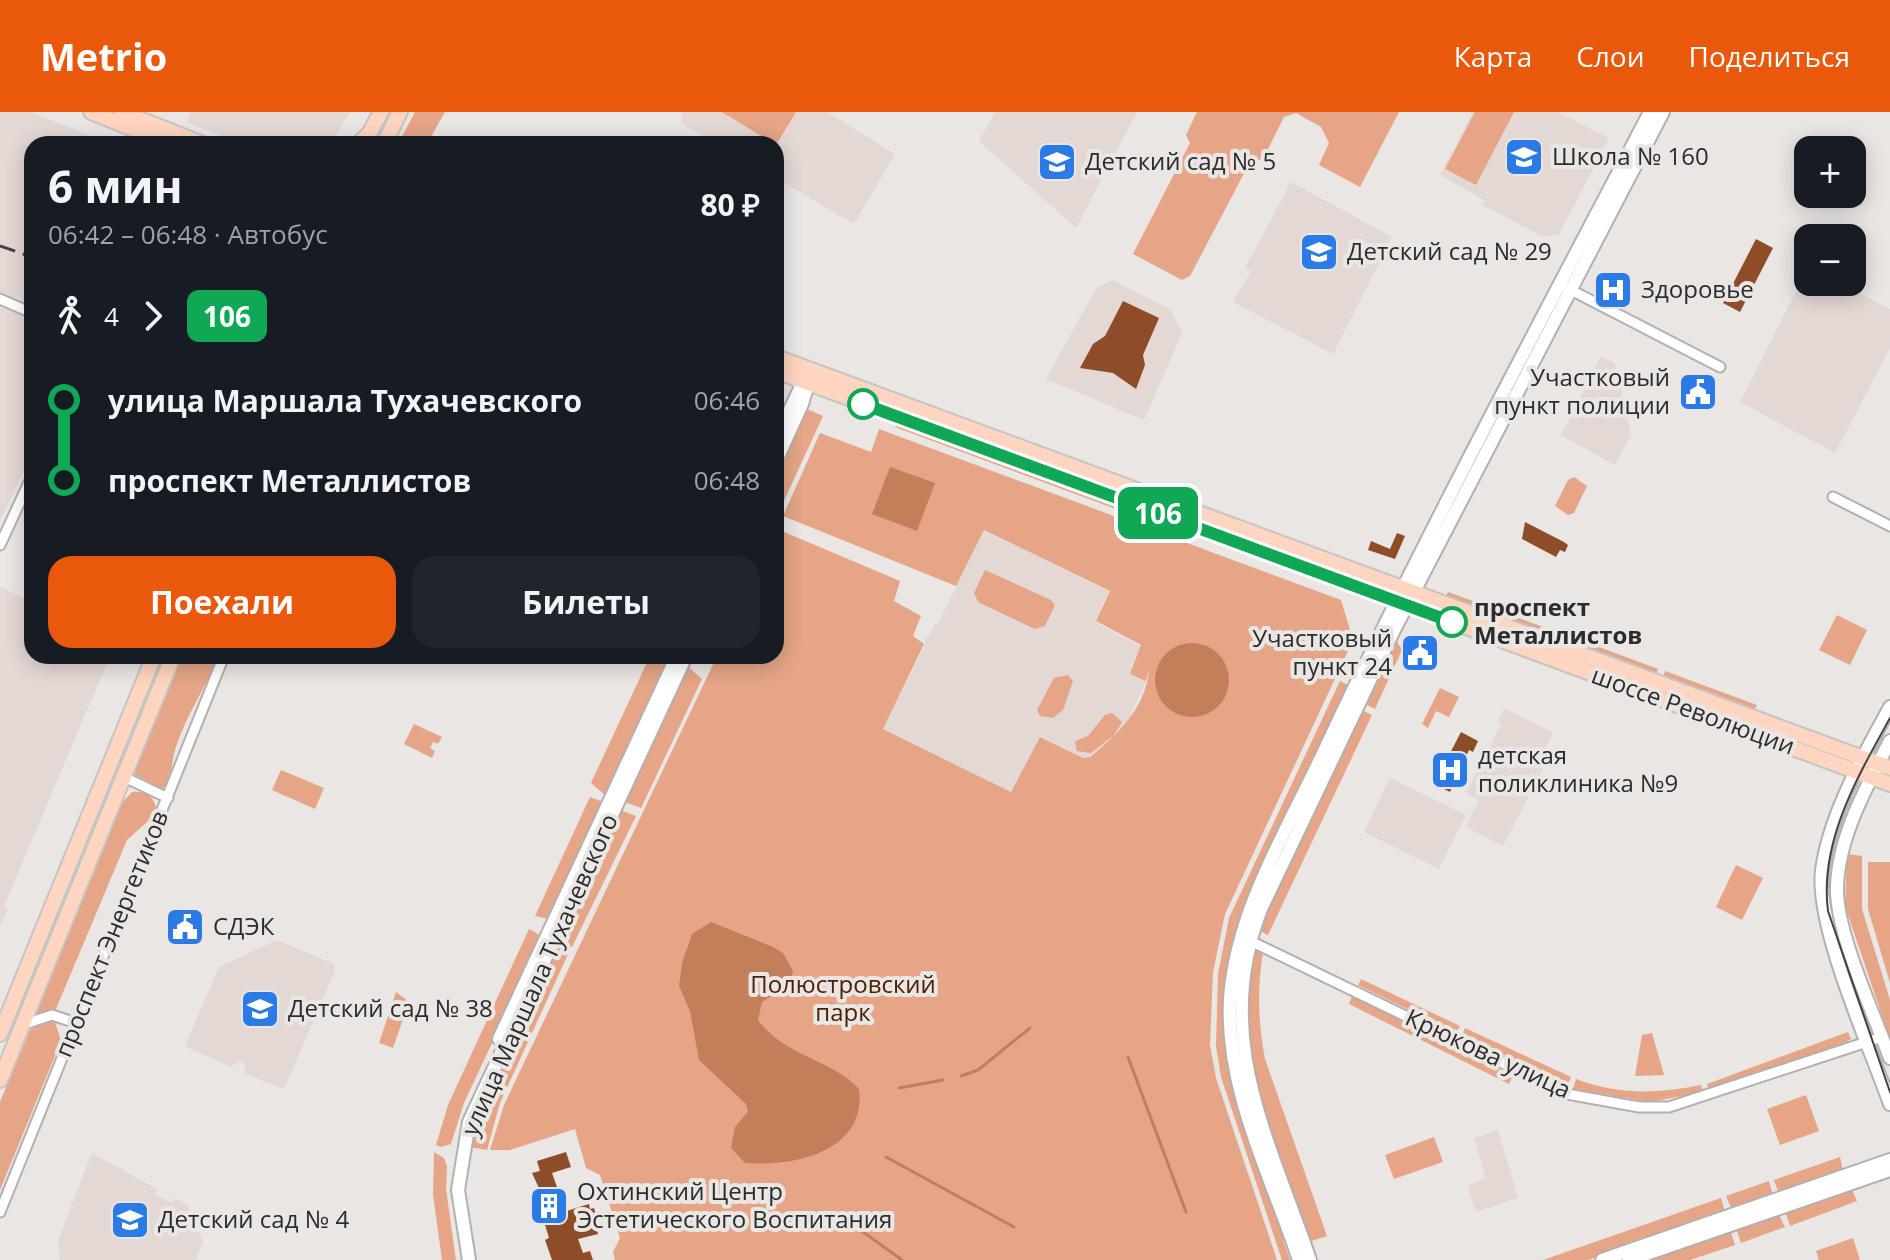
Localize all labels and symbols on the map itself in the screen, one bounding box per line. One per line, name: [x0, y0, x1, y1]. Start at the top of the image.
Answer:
school or university icon: Школа № 160: [1503, 136, 1545, 178]
place label: Школа № 160: [1552, 139, 1709, 172]
school or university icon: Детский сад № 5: [1036, 141, 1078, 183]
place label: Детский сад № 5: [1085, 144, 1276, 177]
school or university icon: Детский сад № 29: [1298, 231, 1340, 273]
place label: Детский сад № 29: [1347, 234, 1552, 267]
hospital icon: Здоровье: [1592, 269, 1634, 311]
place label: Здоровье: [1641, 272, 1754, 305]
place label: Участковый пункт полиции: [1494, 360, 1670, 421]
public building icon: Участковый пункт полиции: [1677, 371, 1719, 413]
unlabelled marker: [848, 389, 878, 419]
line badge: 106: [1112, 487, 1204, 539]
place label: проспект Металлистов: [1474, 590, 1642, 651]
marker: проспект Металлистов: [1437, 607, 1467, 637]
place label: Участковый пункт 24: [1252, 621, 1392, 682]
public building icon: Участковый пункт 24: [1399, 632, 1441, 674]
street label: шоссе Революции: [1587, 658, 1800, 762]
place label: детская поликлиника №9: [1478, 738, 1678, 799]
hospital icon: детская поликлиника №9: [1429, 749, 1471, 791]
street label: проспект Энергетиков: [46, 805, 175, 1062]
street label: улица Маршала Тухачевского: [453, 808, 625, 1141]
public building icon: СДЭК: [164, 906, 206, 948]
place label: СДЭК: [213, 909, 275, 942]
park label: Полюстровский парк: [750, 967, 936, 1028]
school or university icon: Детский сад № 38: [239, 988, 281, 1030]
place label: Детский сад № 38: [288, 991, 493, 1024]
street label: Крюкова улица: [1401, 1000, 1577, 1105]
place label: Охтинский Центр Эстетического Воспитания: [577, 1174, 892, 1235]
building icon: Охтинский Центр Эстетического Воспитания: [528, 1185, 570, 1227]
school or university icon: Детский сад № 4: [109, 1199, 151, 1241]
place label: Детский сад № 4: [158, 1202, 349, 1235]

